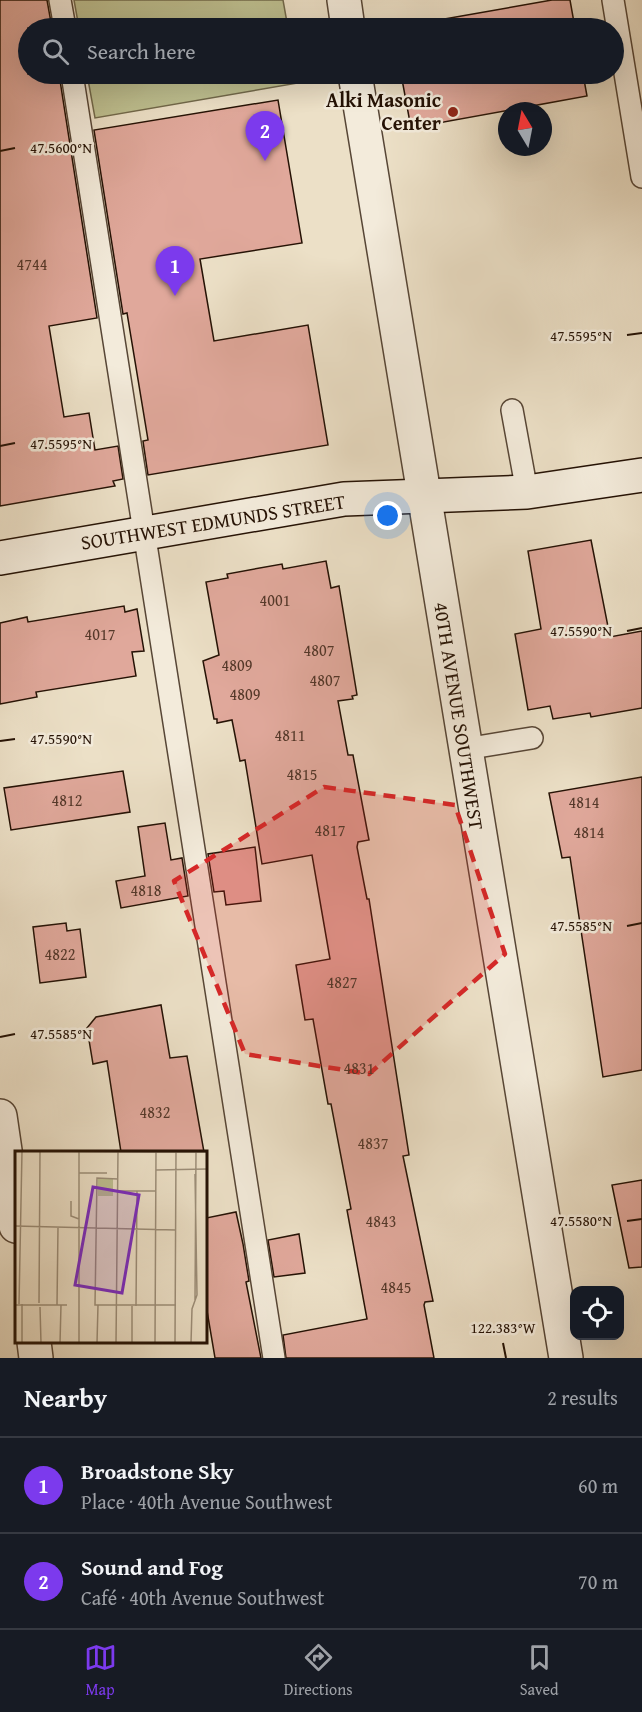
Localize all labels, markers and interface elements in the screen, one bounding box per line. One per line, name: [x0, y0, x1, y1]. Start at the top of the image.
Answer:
search box: [18, 18, 624, 84]
icon: search: [39, 35, 72, 68]
text: Search here: [87, 35, 196, 67]
place label: Alki Masonic Center: [326, 85, 441, 137]
north arrow: [498, 102, 552, 156]
marker: Alki Masonic Center: [446, 105, 460, 119]
pin: 2: [246, 112, 284, 161]
text: 47.5600°N: [30, 137, 92, 158]
pin: 1: [156, 246, 195, 296]
house number: 4744: [17, 252, 48, 276]
text: 47.5595°N: [550, 325, 612, 346]
text: 47.5595°N: [30, 433, 92, 454]
street label: SOUTHWEST EDMUNDS STREET: [79, 486, 347, 557]
your location: [373, 501, 402, 530]
house number: 4001: [260, 588, 290, 612]
street label: 40TH AVENUE SOUTHWEST: [427, 600, 492, 832]
text: 47.5590°N: [550, 620, 612, 641]
house number: 4017: [85, 622, 116, 646]
house number: 4807: [304, 638, 335, 662]
house number: 4809: [222, 653, 253, 677]
house number: 4807: [310, 668, 341, 692]
house number: 4809: [230, 682, 261, 706]
house number: 4811: [275, 723, 305, 747]
text: 47.5590°N: [30, 728, 92, 749]
house number: 4815: [287, 762, 317, 786]
house number: 4812: [52, 788, 82, 812]
house number: 4814: [569, 790, 600, 814]
house number: 4817: [315, 818, 346, 842]
house number: 4814: [574, 820, 605, 844]
house number: 4818: [131, 878, 162, 902]
text: 47.5585°N: [550, 915, 612, 936]
house number: 4822: [45, 942, 75, 966]
house number: 4827: [327, 970, 358, 994]
text: 47.5585°N: [30, 1023, 92, 1044]
house number: 4831: [344, 1056, 374, 1080]
house number: 4832: [140, 1100, 170, 1124]
house number: 4837: [358, 1131, 389, 1155]
inset map: [15, 1151, 207, 1343]
house number: 4843: [366, 1209, 396, 1233]
text: 47.5580°N: [550, 1210, 612, 1231]
house number: 4845: [381, 1275, 411, 1299]
map controls: [570, 1286, 624, 1340]
button: locate: [570, 1286, 624, 1340]
text: 122.383°W: [470, 1317, 536, 1338]
text: Nearby: [24, 1378, 107, 1417]
text: 2 results: [547, 1383, 618, 1412]
text: Broadstone Sky: [81, 1455, 233, 1487]
text: 1: [38, 1471, 49, 1500]
text: 60 m: [578, 1471, 618, 1500]
text: Place · 40th Avenue Southwest: [81, 1487, 332, 1516]
text: Sound and Fog: [81, 1551, 223, 1583]
text: 2: [38, 1567, 49, 1596]
text: 70 m: [578, 1567, 618, 1596]
text: Café · 40th Avenue Southwest: [81, 1583, 324, 1612]
tab: Map: [84, 1641, 117, 1701]
tab: Directions: [284, 1641, 353, 1701]
tab: Saved: [520, 1641, 558, 1701]

